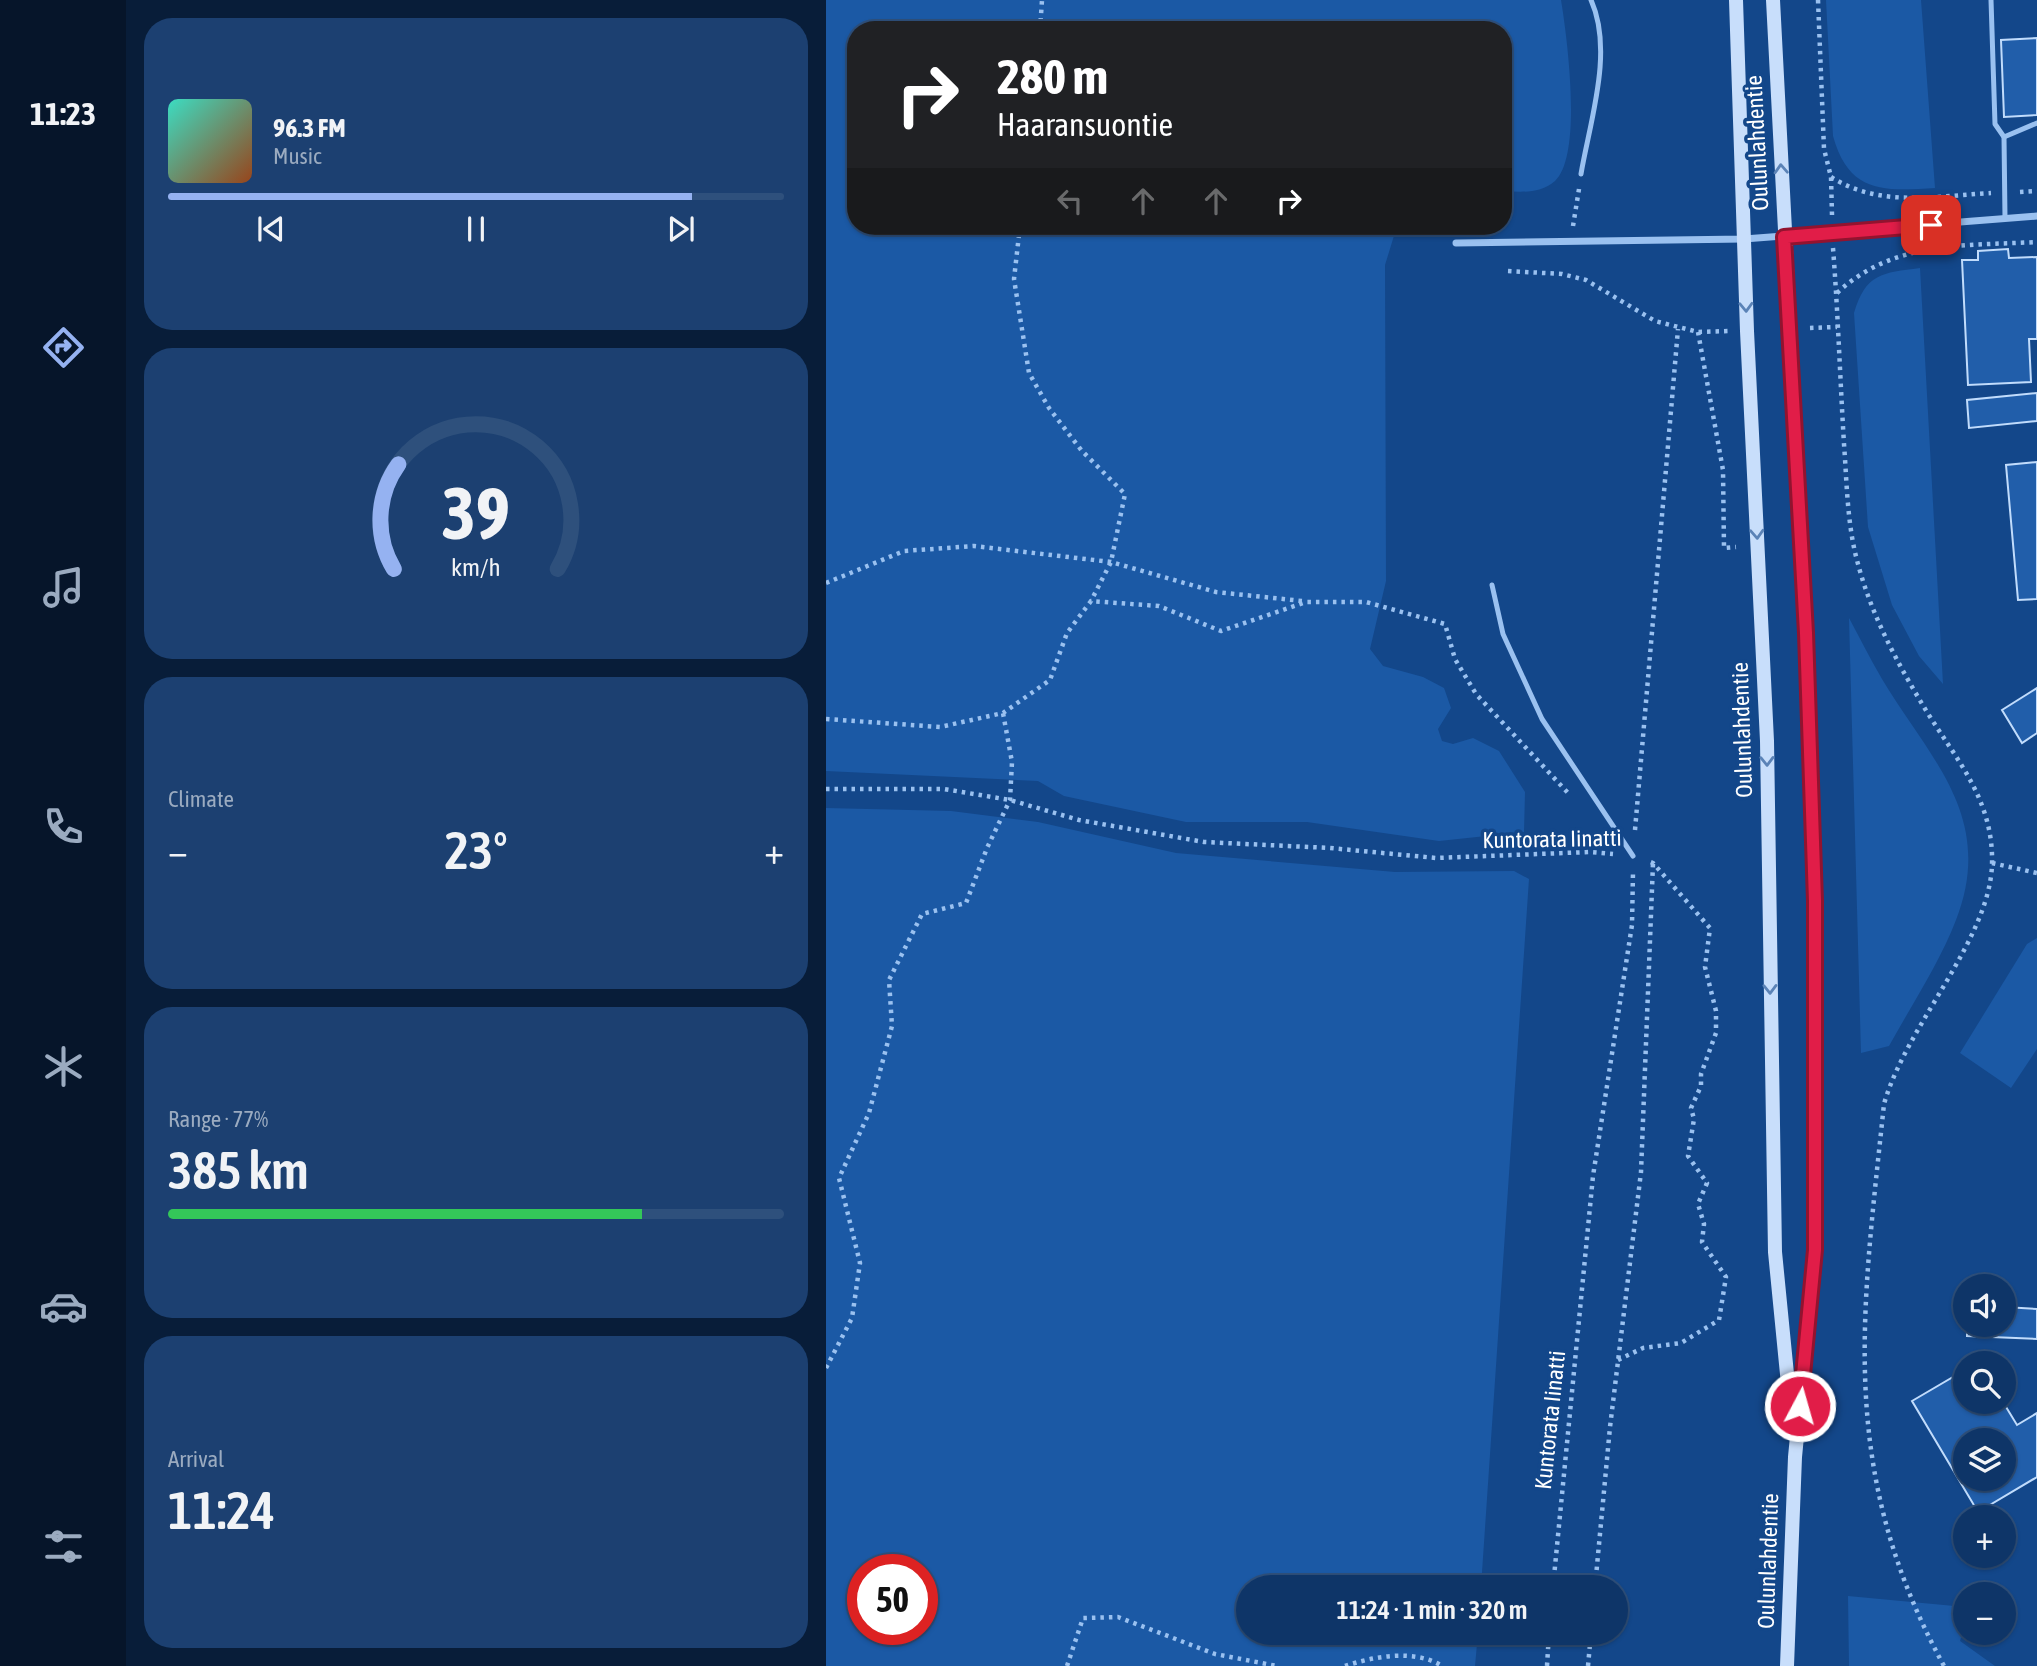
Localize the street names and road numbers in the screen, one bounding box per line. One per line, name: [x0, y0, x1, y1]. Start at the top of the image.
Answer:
street label: Oulunlahdentie: [1740, 75, 1774, 211]
street label: Oulunlahdentie: [1727, 662, 1757, 798]
street label: Kuntorata Iinatti: [1482, 825, 1622, 853]
street label: Kuntorata Iinatti: [1530, 1349, 1570, 1491]
street label: Oulunlahdentie: [1753, 1493, 1783, 1629]

